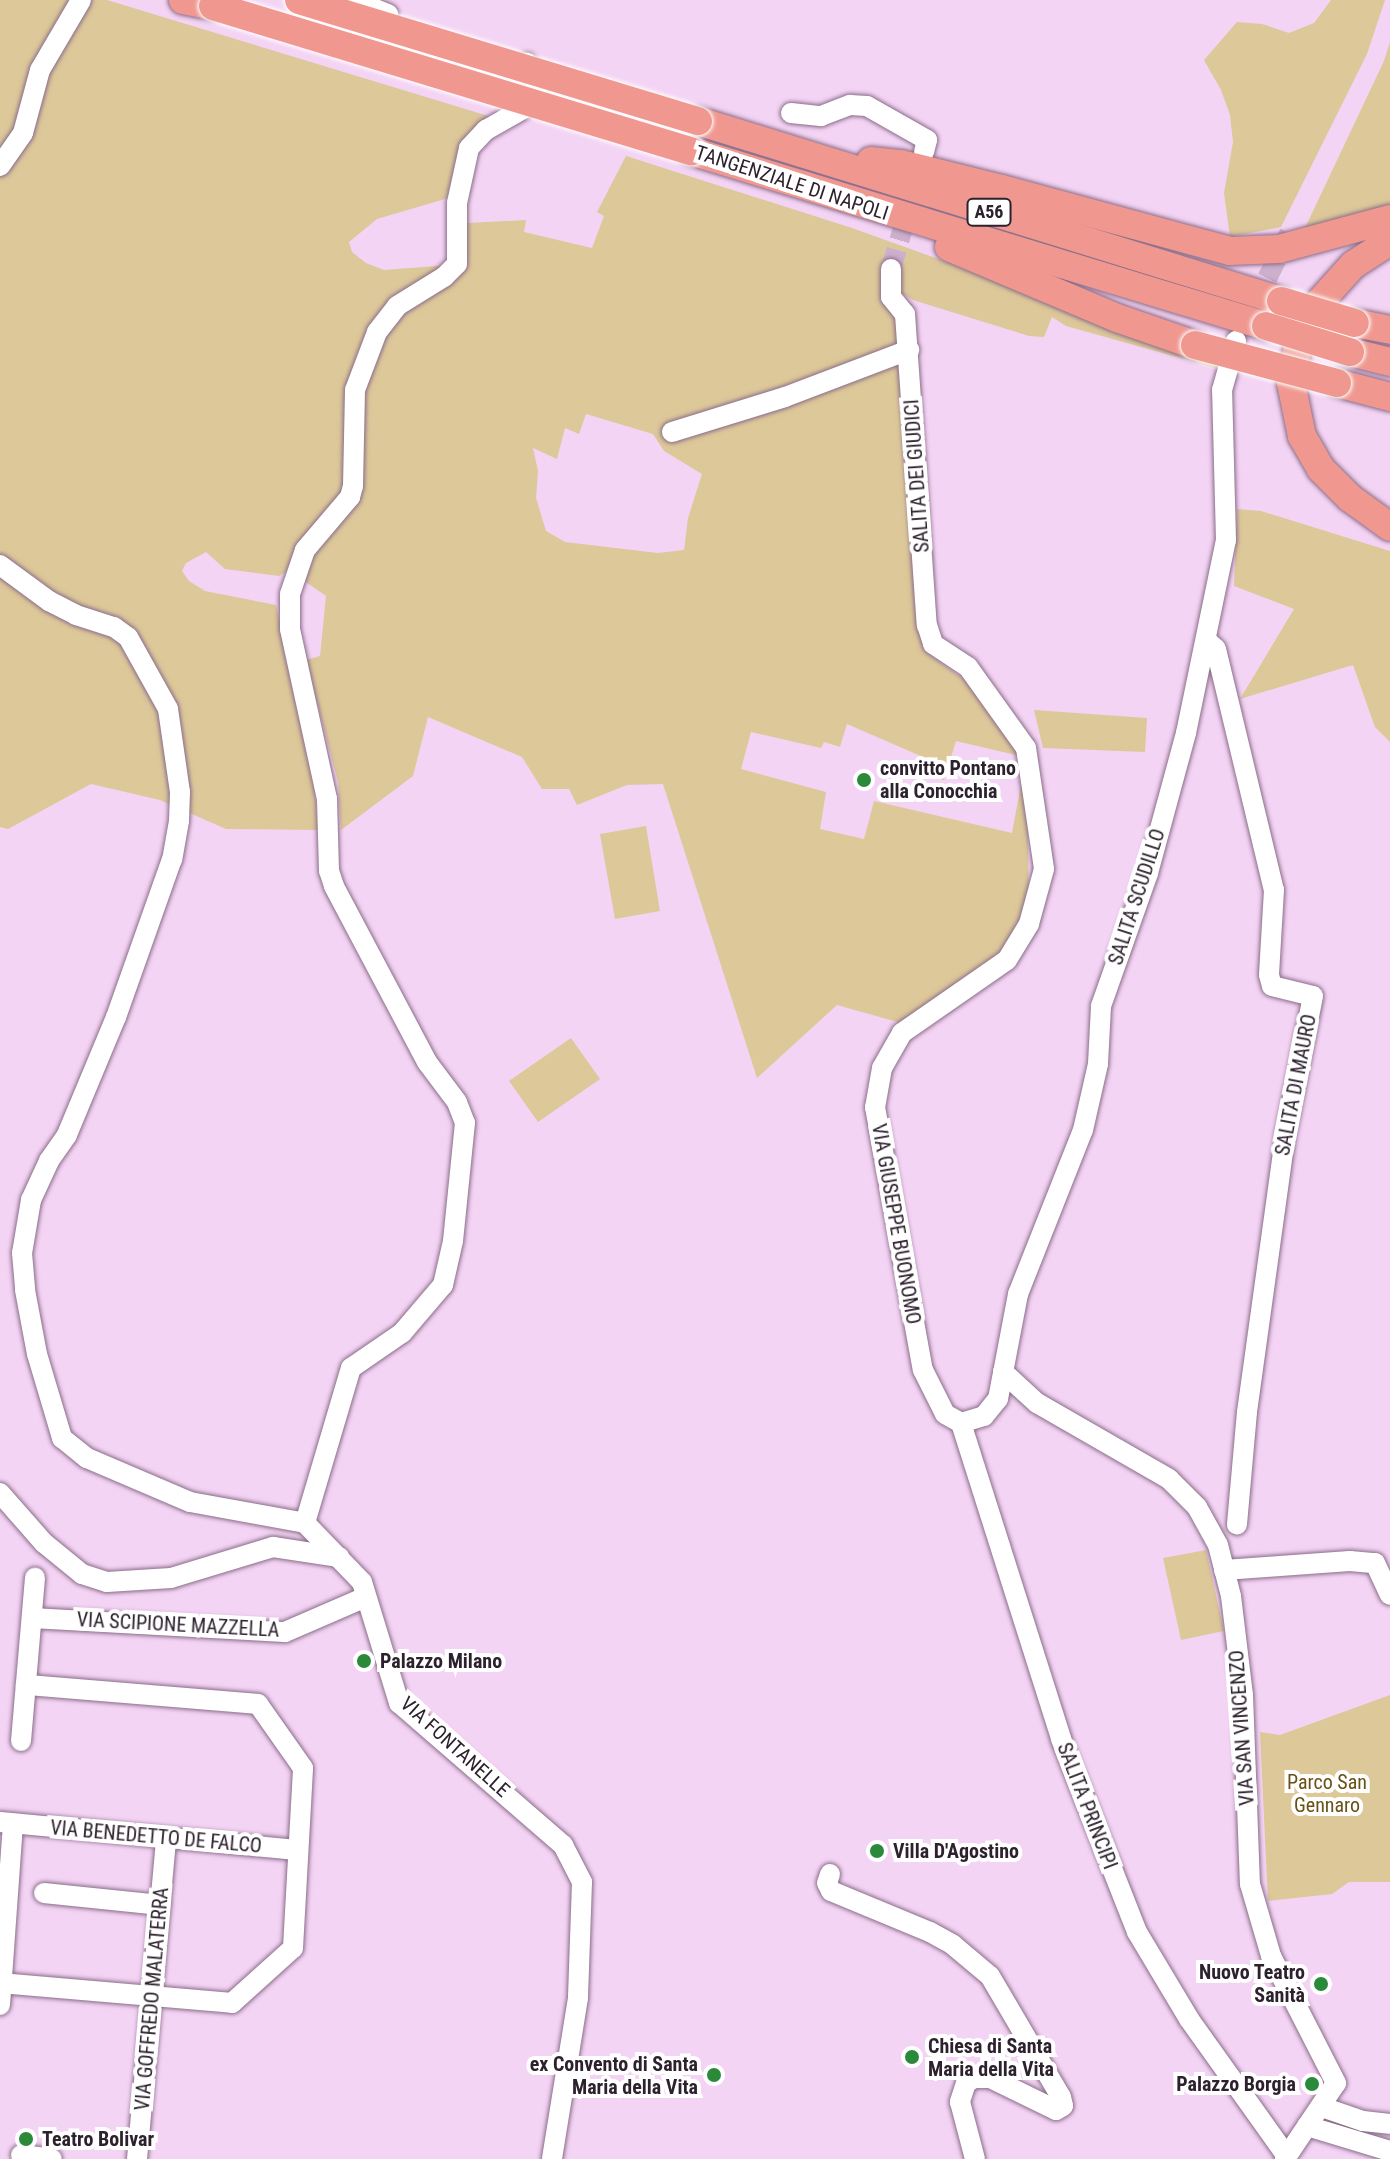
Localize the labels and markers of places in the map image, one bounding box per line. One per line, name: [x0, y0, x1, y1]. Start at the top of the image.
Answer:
place label: convitto Pontano alla Conocchia: [880, 756, 1016, 803]
marker: convitto Pontano alla Conocchia: [855, 771, 873, 789]
place label: Palazzo Milano: [380, 1649, 502, 1673]
marker: Palazzo Milano: [355, 1652, 373, 1670]
place label: Villa D'Agostino: [893, 1839, 1019, 1863]
marker: Villa D'Agostino: [868, 1842, 886, 1860]
place label: Nuovo Teatro Sanità: [1198, 1960, 1305, 2007]
marker: Nuovo Teatro Sanità: [1312, 1975, 1330, 1993]
place label: Chiesa di Santa Maria della Vita: [928, 2034, 1054, 2081]
marker: Chiesa di Santa Maria della Vita: [903, 2048, 921, 2066]
place label: ex Convento di Santa Maria della Vita: [530, 2052, 698, 2099]
marker: ex Convento di Santa Maria della Vita: [705, 2066, 723, 2084]
place label: Palazzo Borgia: [1176, 2072, 1296, 2096]
marker: Palazzo Borgia: [1303, 2075, 1321, 2093]
place label: Teatro Bolivar: [42, 2127, 154, 2151]
marker: Teatro Bolivar: [17, 2130, 35, 2148]

